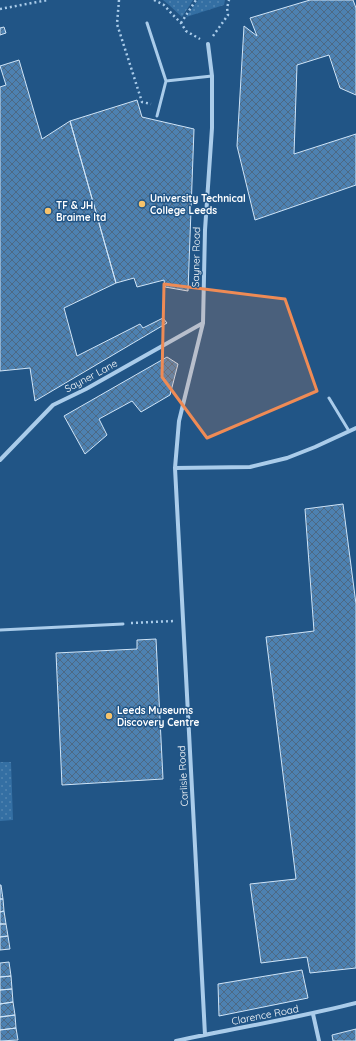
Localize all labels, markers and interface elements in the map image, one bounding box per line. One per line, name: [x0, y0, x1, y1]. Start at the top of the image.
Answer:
place label: University Technical College Leeds: [150, 192, 246, 217]
place label: TF & JH Braime ltd: [56, 199, 106, 224]
marker: University Technical College Leeds: [137, 199, 147, 209]
marker: TF & JH Braime ltd: [43, 206, 53, 216]
street label: Sayner Road: [189, 227, 203, 287]
street label: Sayner Lane: [62, 356, 120, 395]
place label: Leeds Museums Discovery Centre: [117, 704, 200, 729]
marker: Leeds Museums Discovery Centre: [104, 711, 114, 721]
street label: Carlisle Road: [175, 745, 191, 807]
street label: Clarence Road: [230, 1002, 300, 1028]

